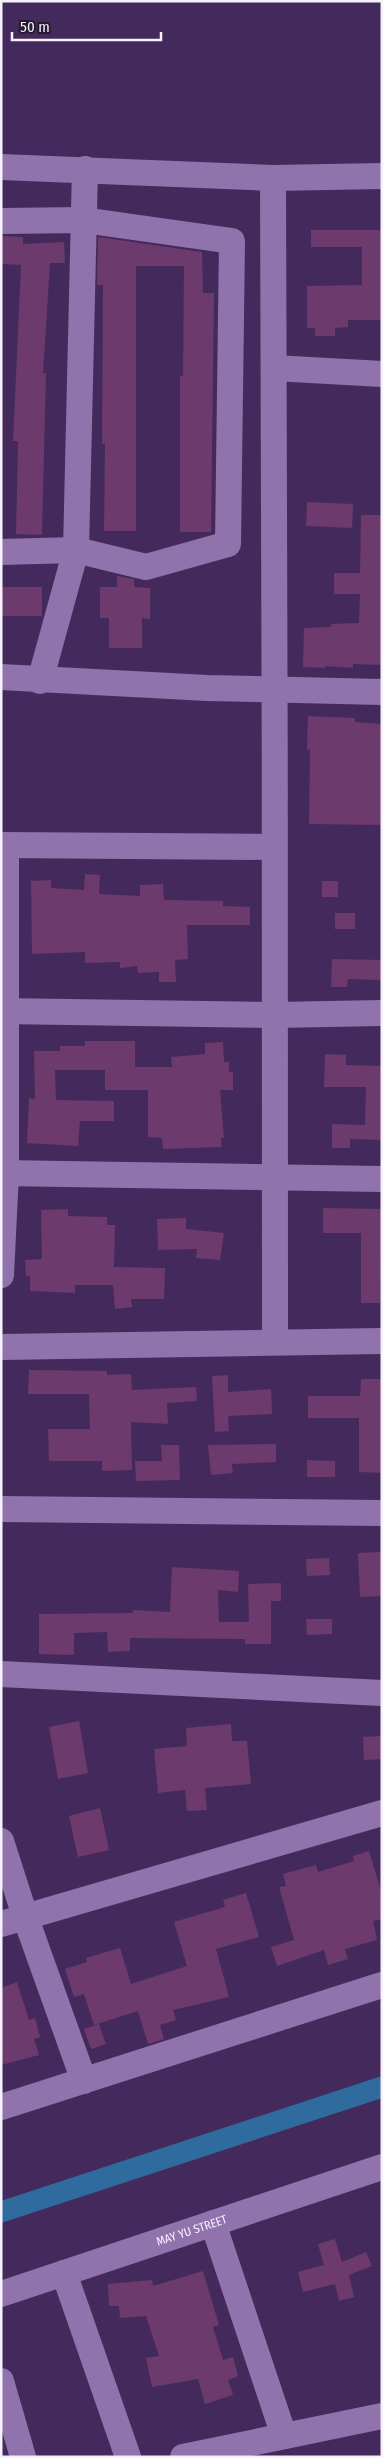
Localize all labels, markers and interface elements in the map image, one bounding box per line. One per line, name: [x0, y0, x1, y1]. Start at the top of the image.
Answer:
scale bar: [12, 10, 161, 42]
text: 50 m: [20, 18, 50, 36]
street label: MAY YU STREET: [155, 2212, 229, 2249]

